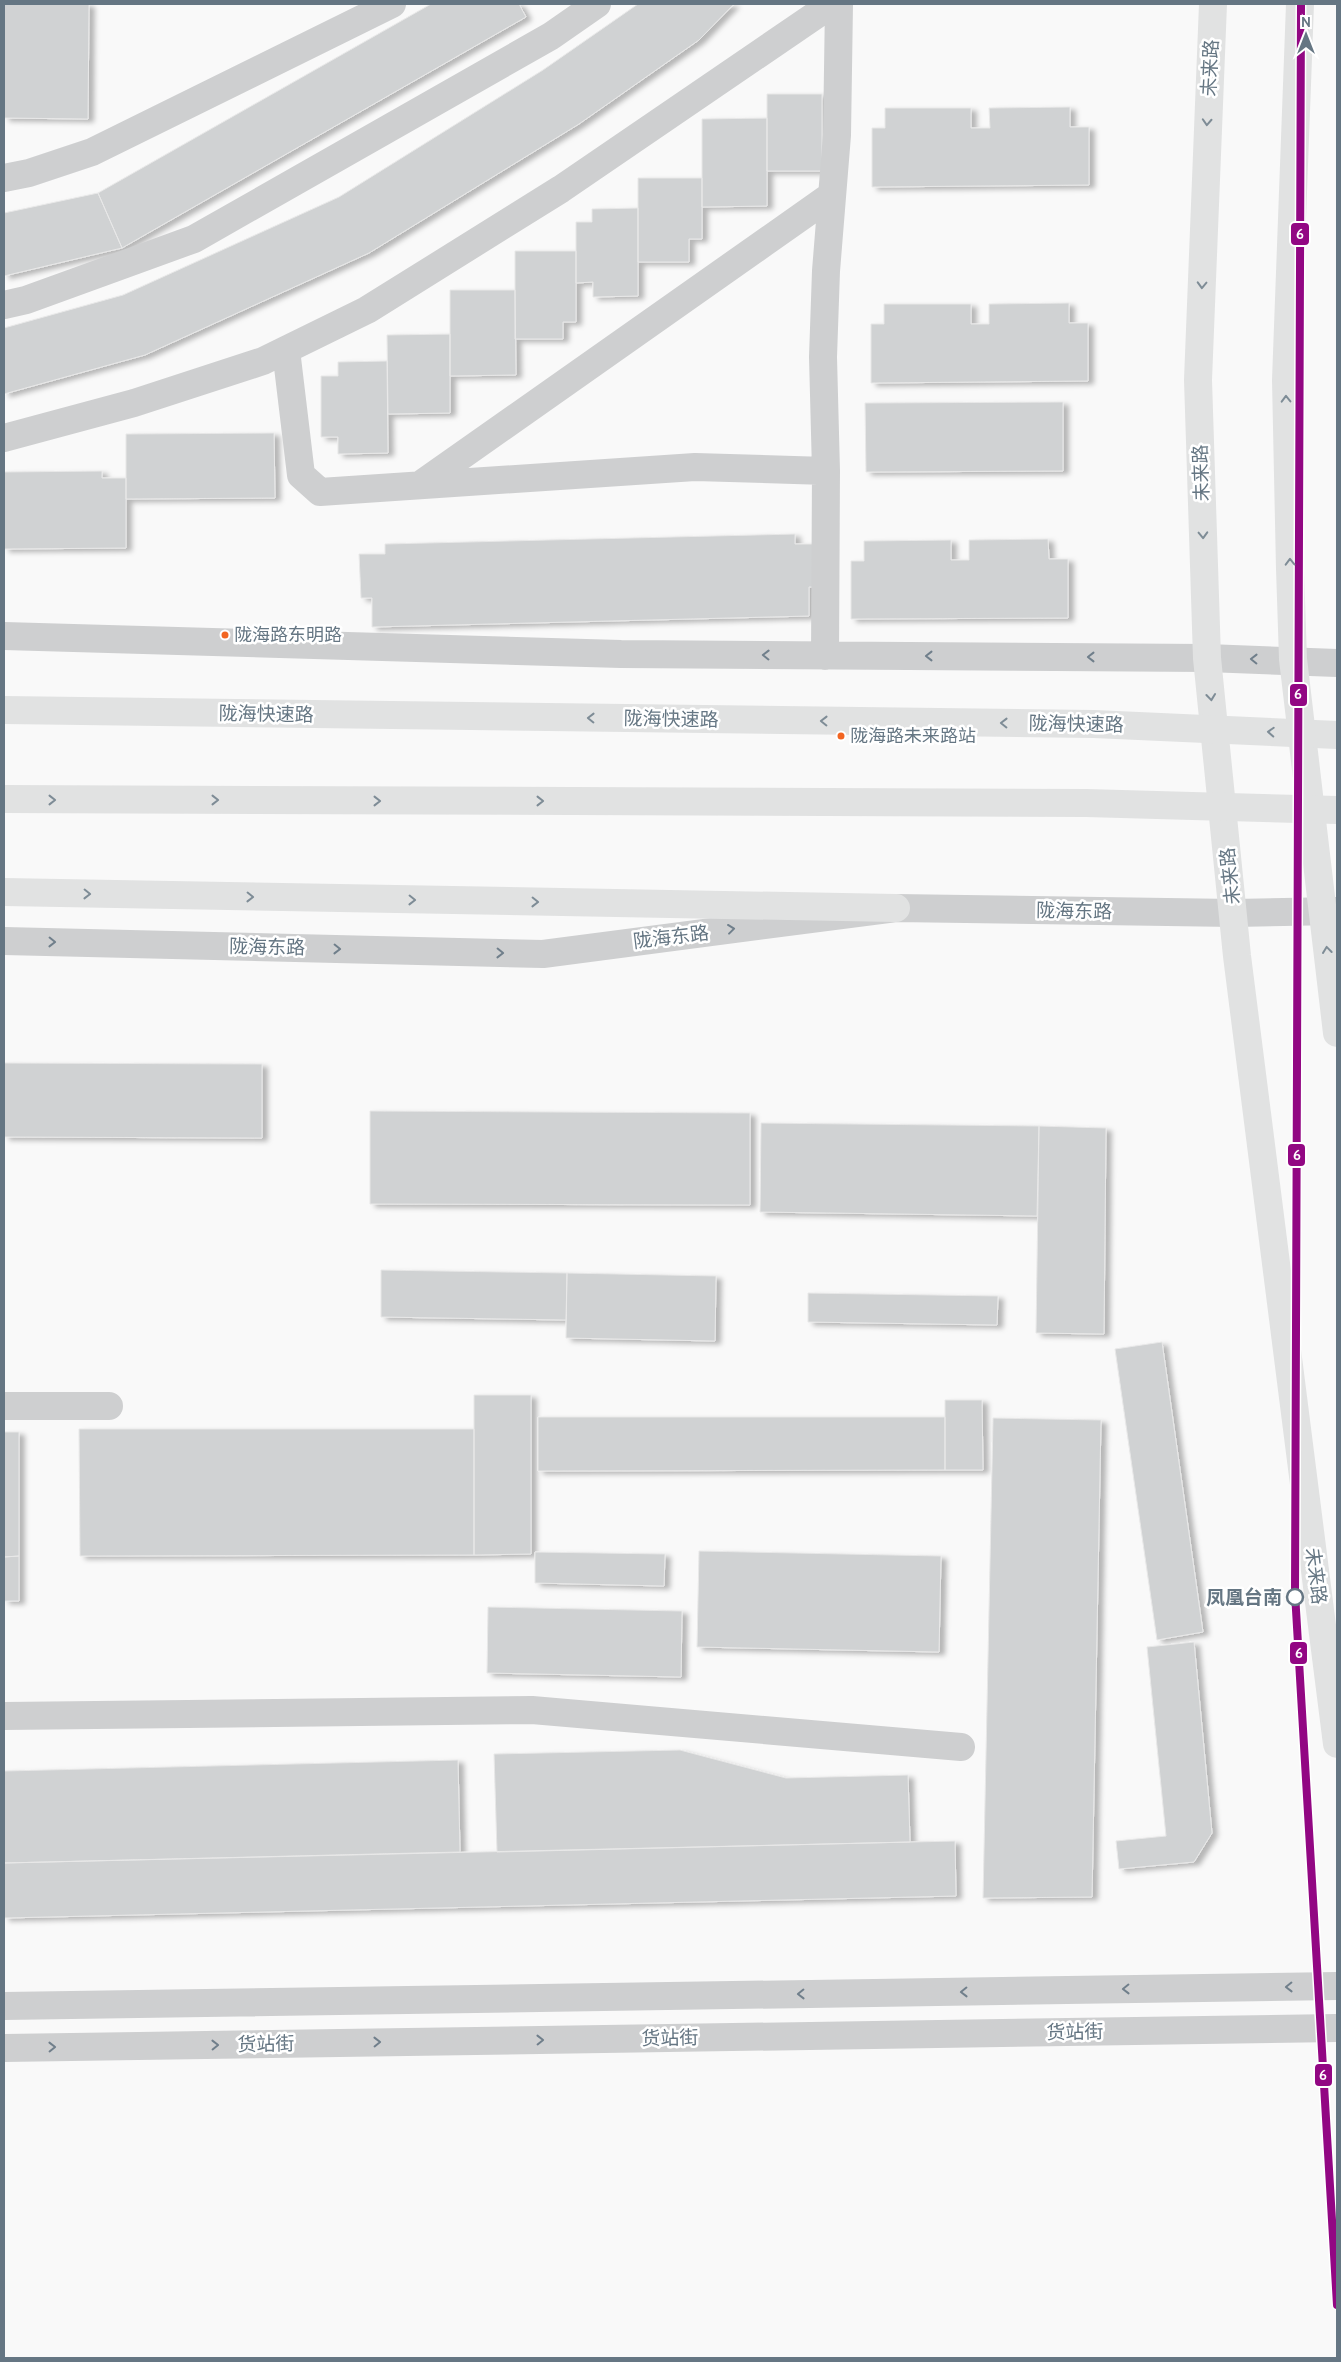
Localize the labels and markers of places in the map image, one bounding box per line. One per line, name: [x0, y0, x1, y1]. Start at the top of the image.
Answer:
place label: 陇海路东明路: [234, 624, 342, 646]
marker: 陇海路东明路: [220, 630, 230, 640]
place label: 陇海路未来路站: [850, 725, 976, 747]
marker: 陇海路未来路站: [836, 731, 846, 741]
place label: 凤凰台南: [1206, 1586, 1282, 1609]
marker: 凤凰台南: [1286, 1588, 1304, 1606]

